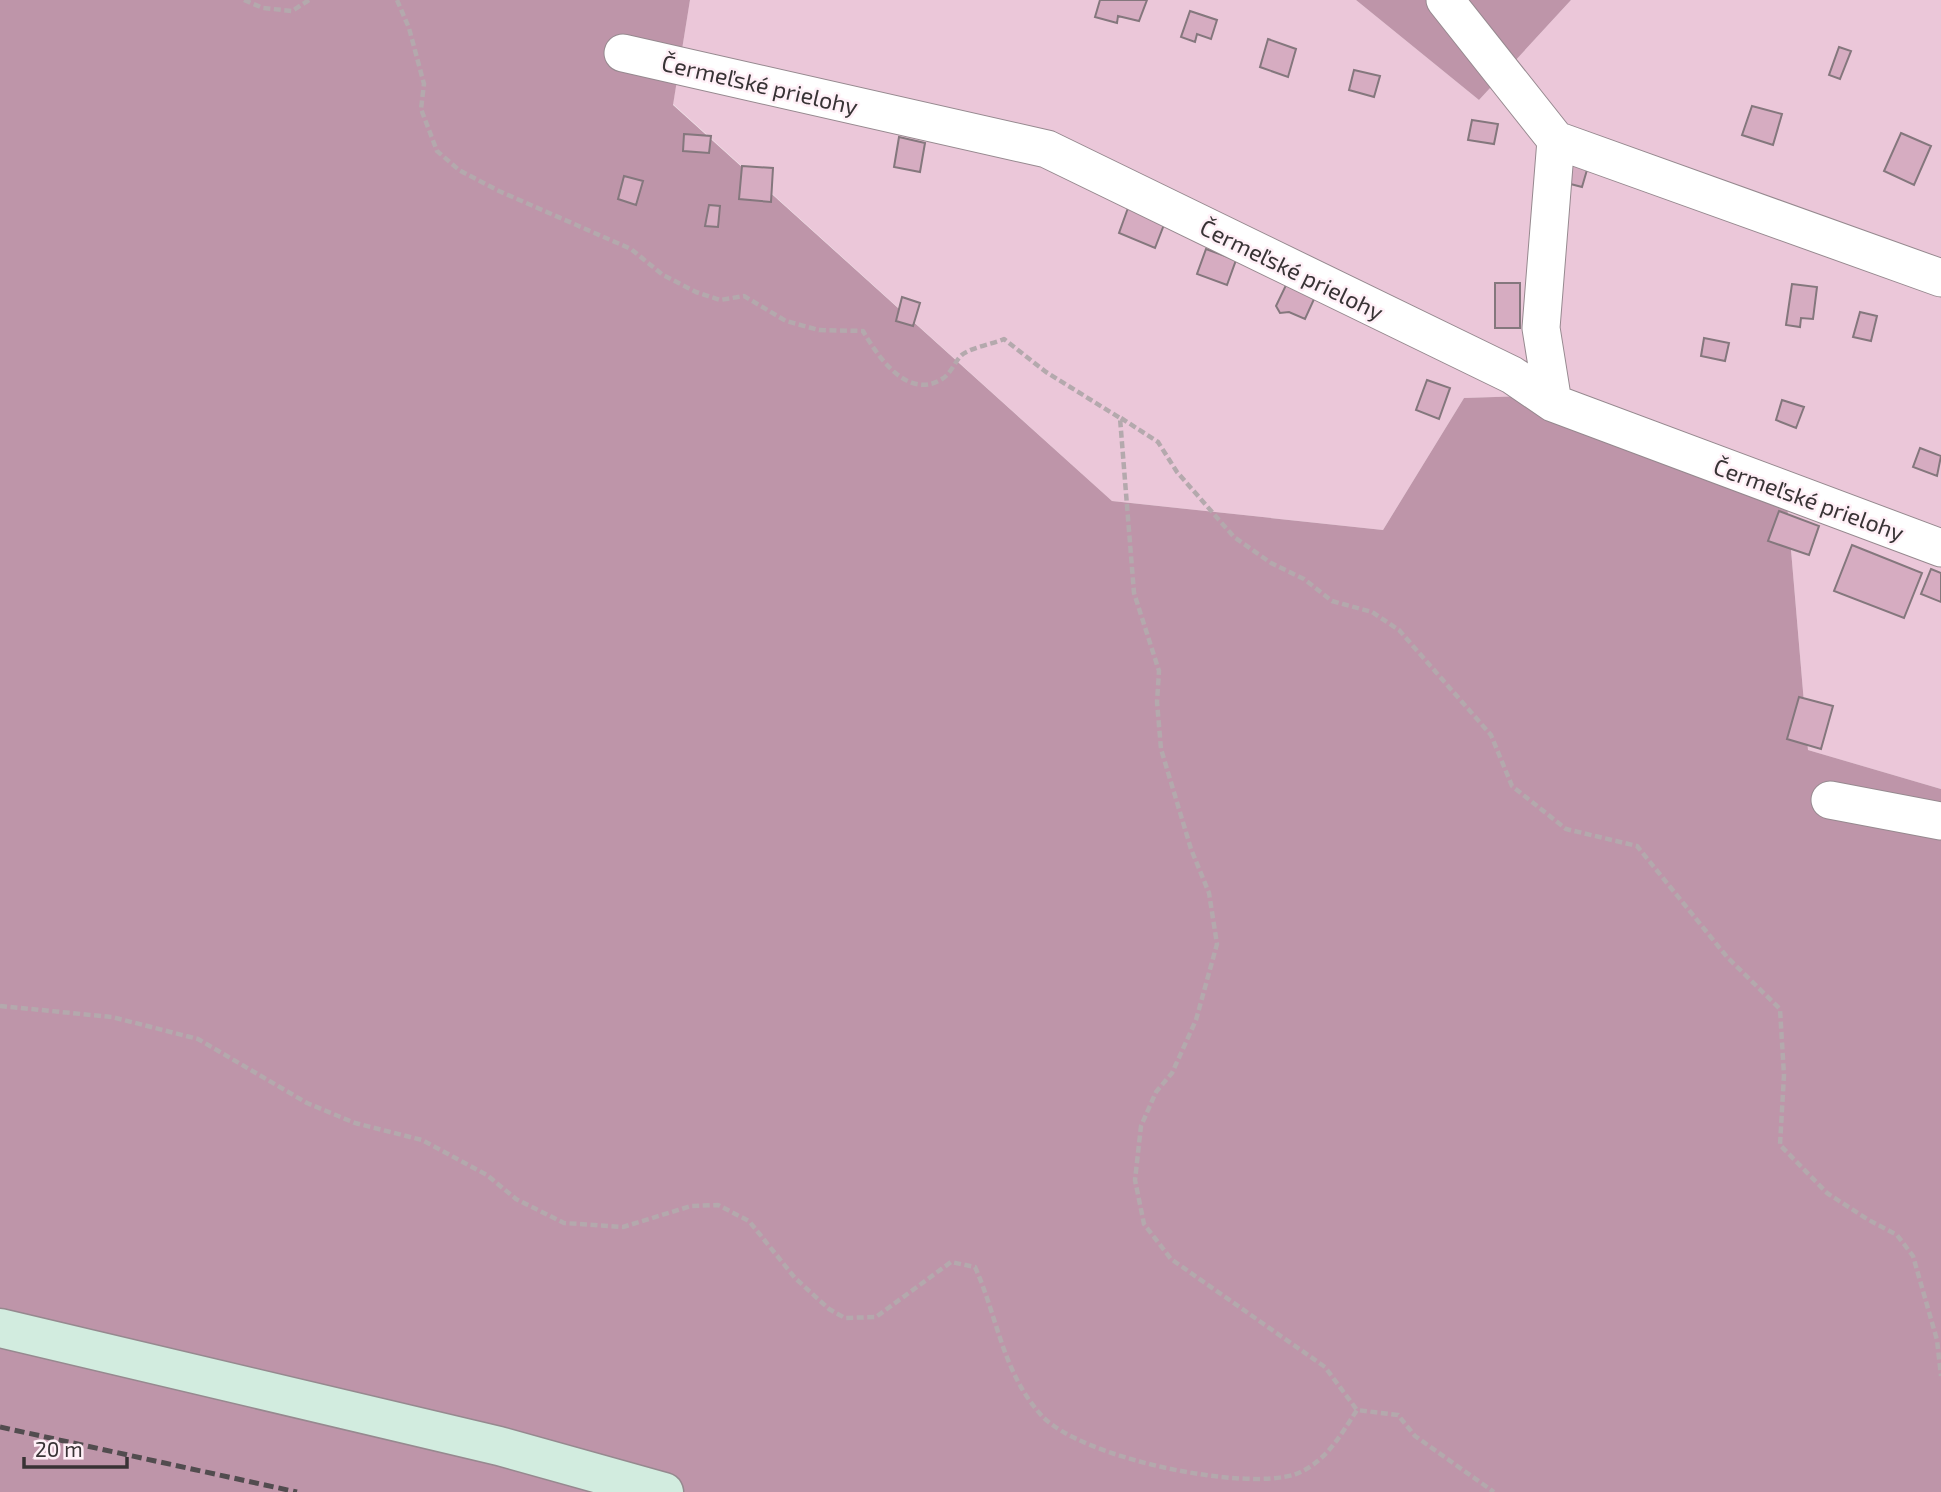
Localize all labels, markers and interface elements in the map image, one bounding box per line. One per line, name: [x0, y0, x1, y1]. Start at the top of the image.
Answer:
street label: Čermeľské prielohy: [659, 48, 861, 120]
street label: Čermeľské prielohy: [1196, 212, 1388, 326]
street label: Čermeľské prielohy: [1710, 452, 1908, 546]
scale bar: [24, 1426, 128, 1470]
text: 20 m: [35, 1436, 83, 1461]

